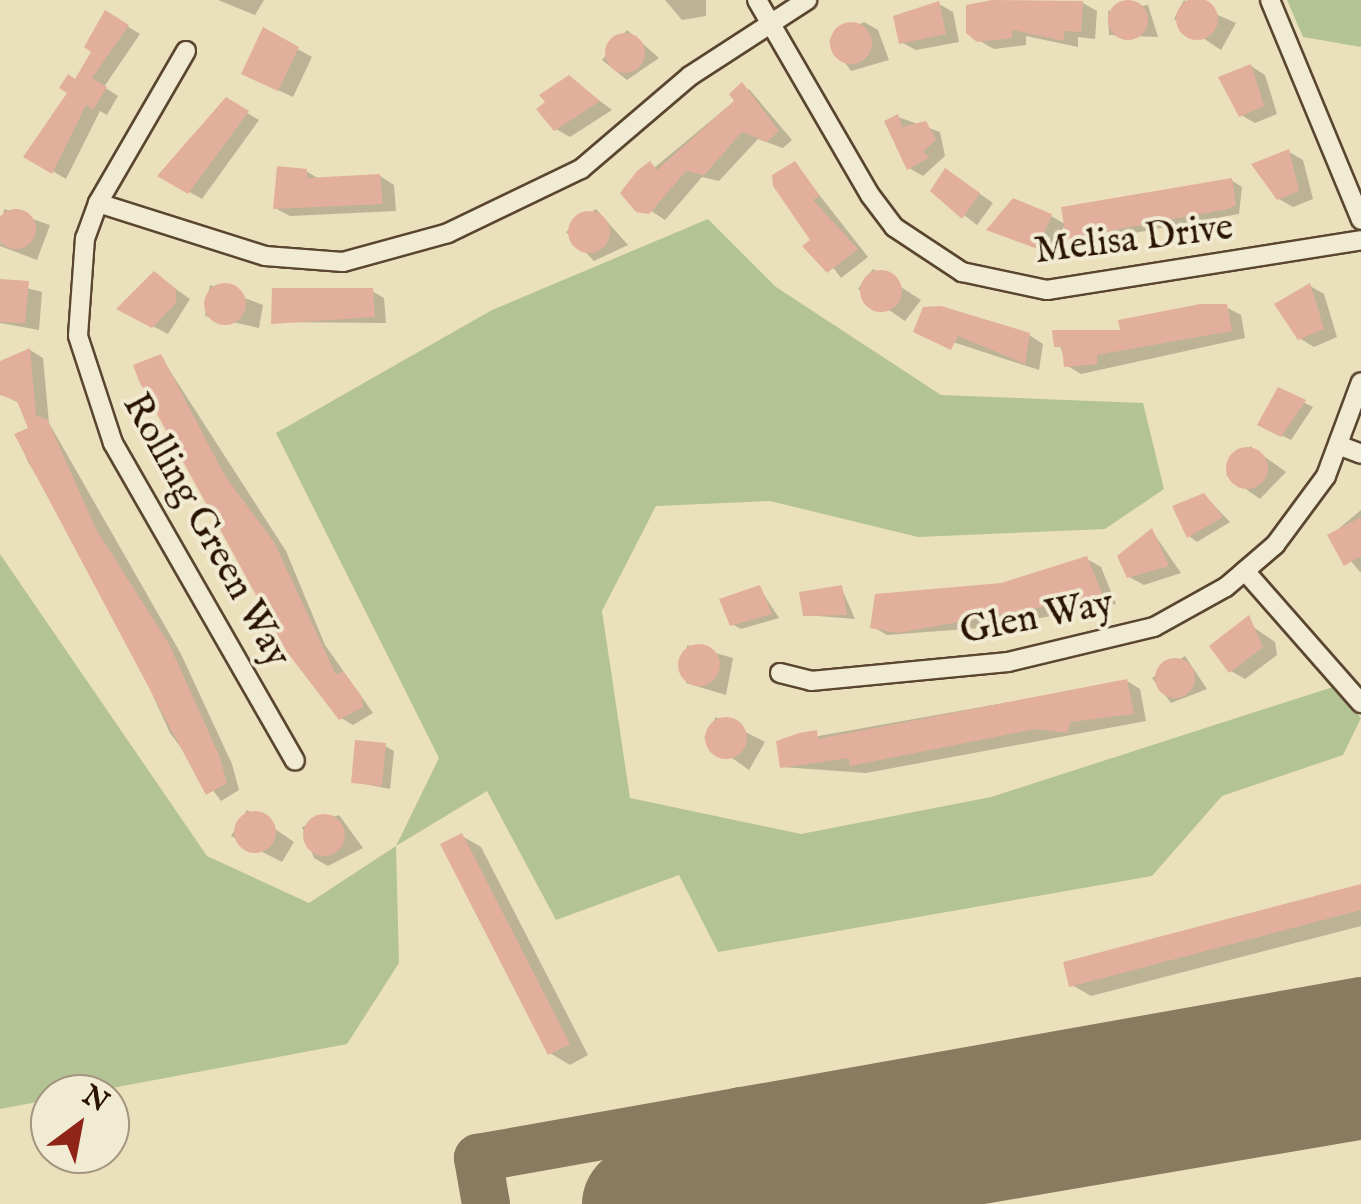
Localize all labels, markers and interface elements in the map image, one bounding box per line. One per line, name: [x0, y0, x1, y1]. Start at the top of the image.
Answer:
street label: Melisa Drive: [1032, 206, 1236, 276]
street label: Rolling Green Way: [111, 386, 299, 676]
street label: Glen Way: [957, 582, 1117, 656]
north arrow: [30, 1074, 130, 1174]
text: N: [76, 1079, 115, 1121]

